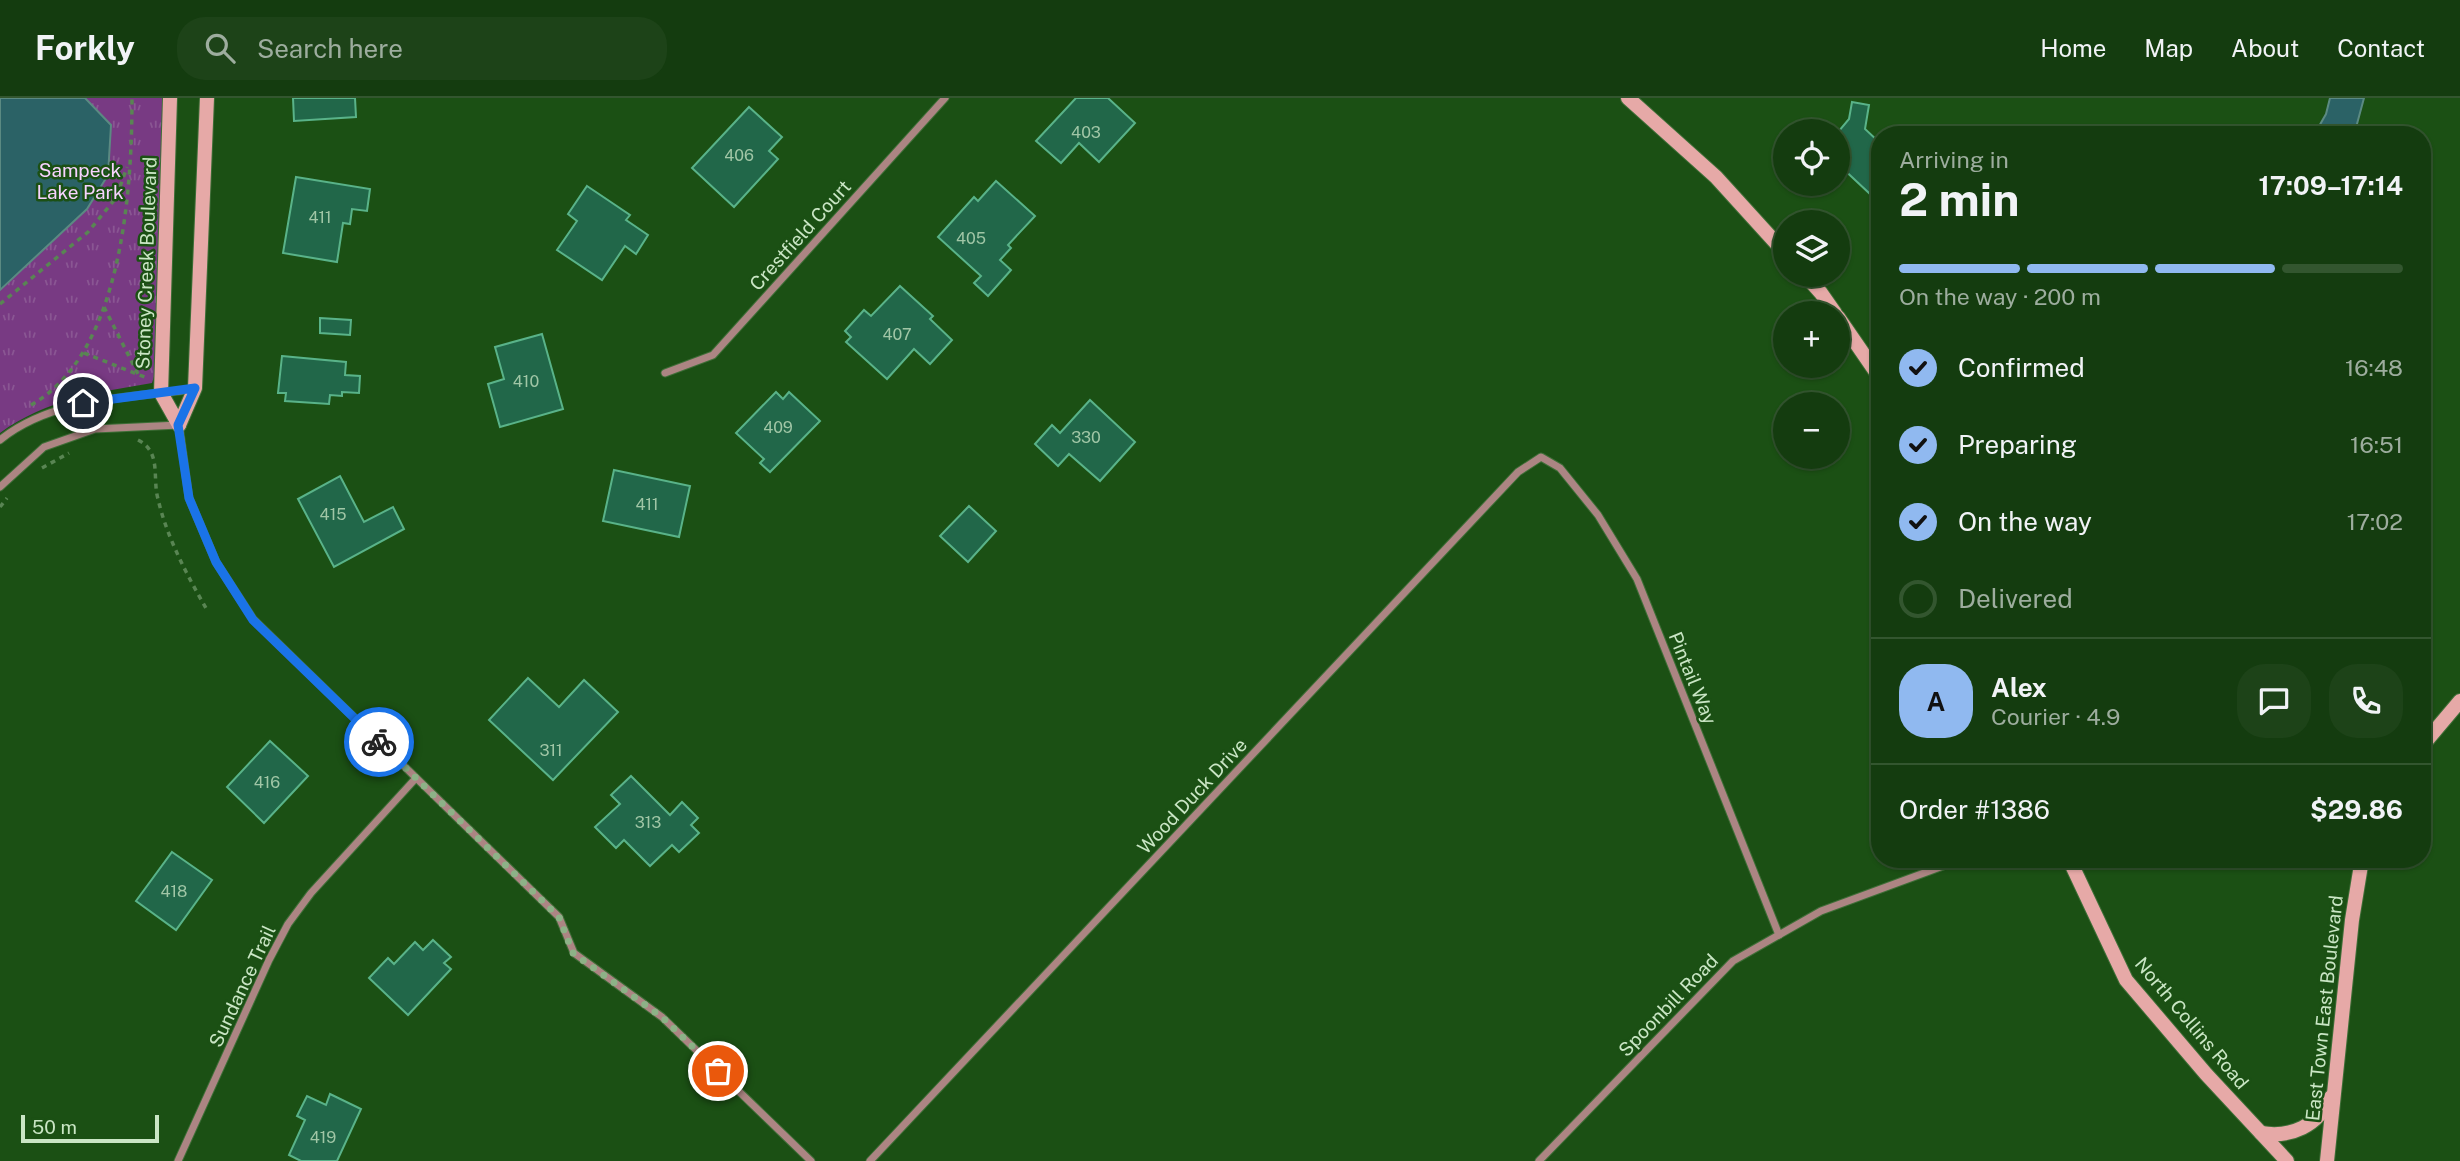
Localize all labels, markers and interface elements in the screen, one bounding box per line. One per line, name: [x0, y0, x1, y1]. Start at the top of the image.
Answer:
search box: [177, 17, 667, 80]
text: Forkly: [35, 29, 135, 67]
icon: search: [201, 29, 239, 67]
text: Search here: [257, 33, 403, 64]
text: Home: [2040, 34, 2106, 62]
text: Map: [2144, 34, 2193, 62]
text: About: [2231, 34, 2299, 62]
text: Contact: [2337, 34, 2425, 62]
map controls: [1773, 119, 1850, 469]
button: locate: [1773, 119, 1850, 196]
house number: 403: [1071, 123, 1101, 142]
house number: 406: [724, 146, 754, 165]
text: Arriving in: [1899, 146, 2009, 173]
street label: Stoney Creek Boulevard: [131, 156, 161, 370]
park label: Sampeck Lake Park: [36, 159, 124, 203]
text: 17:09–17:14: [2259, 170, 2403, 201]
text: 2 min: [1899, 172, 2019, 226]
street label: Crestfield Court: [745, 175, 855, 295]
house number: 411: [308, 208, 332, 227]
button: layers: [1773, 210, 1850, 287]
house number: 405: [956, 229, 986, 248]
text: On the way · 200 m: [1899, 283, 2101, 310]
button: +: [1773, 301, 1850, 378]
house number: 407: [882, 325, 912, 344]
icon: check: [1899, 349, 1937, 387]
text: Confirmed: [1958, 352, 2085, 383]
text: 16:48: [2345, 354, 2403, 381]
house number: 410: [513, 372, 539, 391]
pin: [53, 373, 113, 433]
icon: home: [64, 384, 102, 422]
button: −: [1773, 392, 1850, 469]
house number: 409: [763, 418, 793, 437]
icon: check: [1899, 426, 1937, 464]
house number: 330: [1071, 428, 1101, 447]
text: Preparing: [1958, 429, 2077, 460]
text: 16:51: [2350, 431, 2403, 458]
house number: 411: [635, 495, 659, 514]
icon: check: [1899, 503, 1937, 541]
house number: 415: [320, 505, 346, 524]
text: On the way: [1958, 506, 2092, 537]
text: 17:02: [2347, 508, 2403, 535]
text: Delivered: [1958, 583, 2073, 614]
street label: Pintail Way: [1664, 629, 1722, 727]
button: chat: [2237, 664, 2311, 738]
button: phone: [2329, 664, 2403, 738]
text: Alex: [1991, 672, 2047, 703]
text: A: [1927, 686, 1945, 717]
text: Courier · 4.9: [1991, 703, 2120, 730]
courier: [344, 707, 414, 777]
icon: bike: [360, 723, 398, 761]
street label: Wood Duck Drive: [1133, 734, 1251, 858]
house number: 311: [539, 741, 563, 760]
house number: 416: [254, 773, 280, 792]
text: Order #1386: [1899, 794, 2050, 825]
text: $29.86: [2310, 794, 2403, 825]
house number: 313: [635, 813, 661, 832]
house number: 418: [161, 882, 187, 901]
street label: East Town East Boulevard: [2301, 894, 2347, 1122]
street label: Sundance Trail: [204, 922, 280, 1050]
street label: Spoonbill Road: [1614, 949, 1722, 1061]
street label: North Collins Road: [2131, 953, 2253, 1093]
pin: [688, 1041, 748, 1101]
icon: bag: [699, 1052, 737, 1090]
scale bar: [21, 1112, 159, 1144]
text: 50 m: [32, 1116, 77, 1138]
house number: 419: [310, 1128, 336, 1147]

